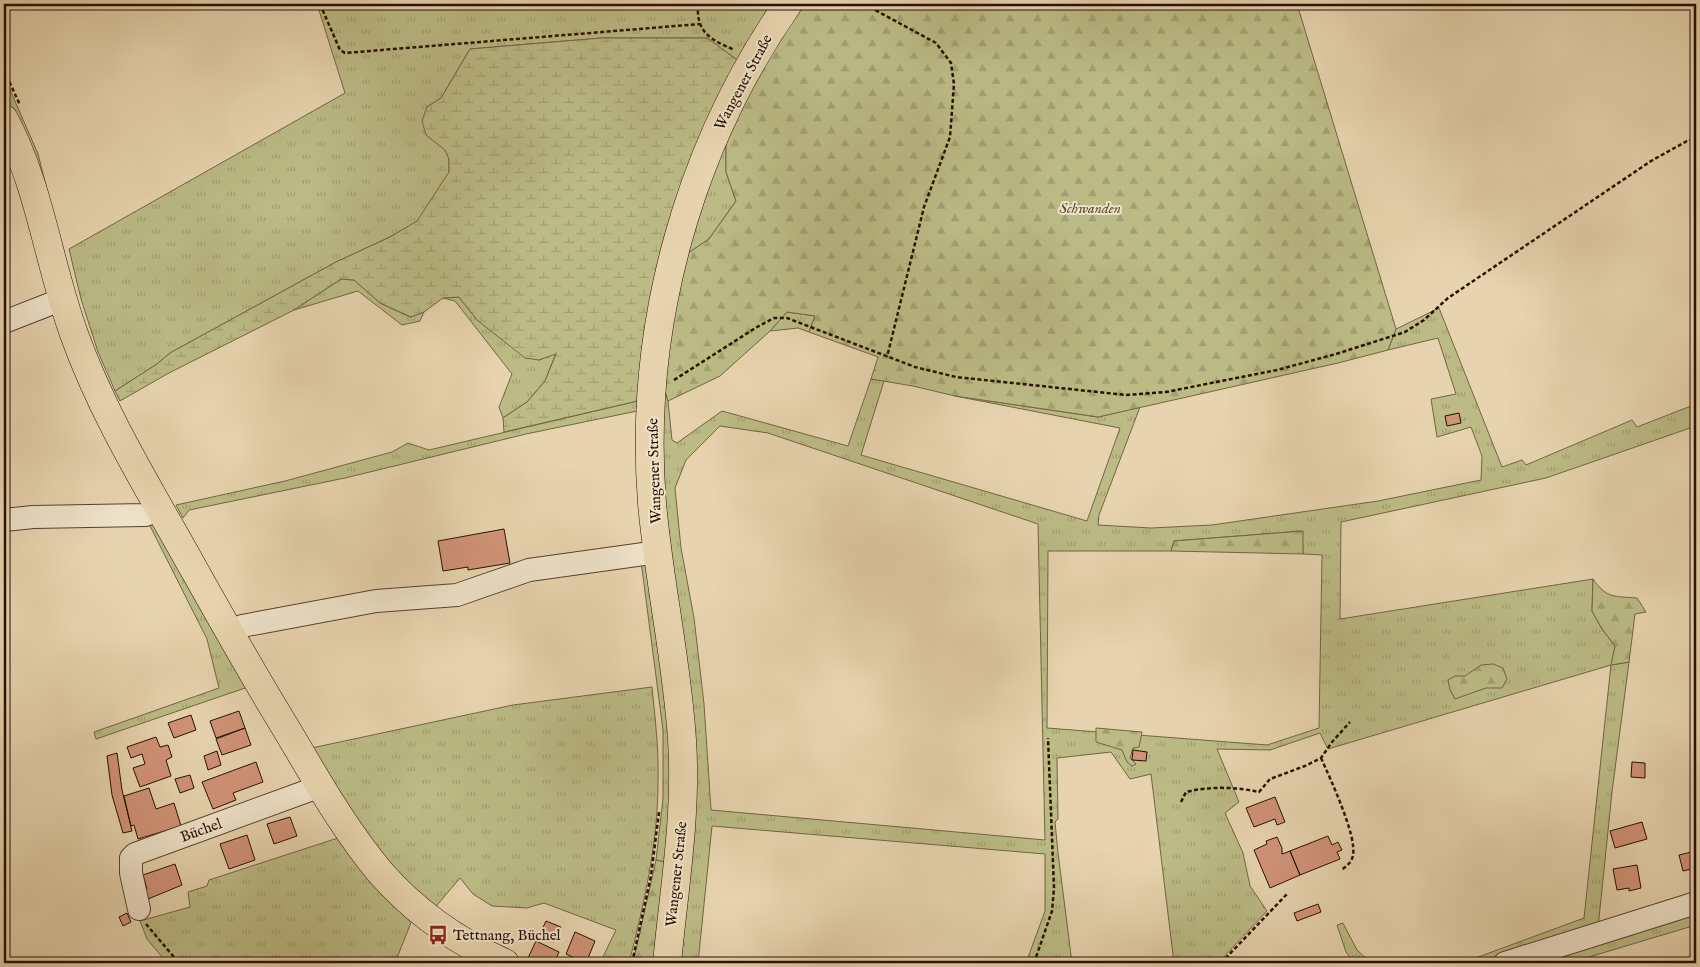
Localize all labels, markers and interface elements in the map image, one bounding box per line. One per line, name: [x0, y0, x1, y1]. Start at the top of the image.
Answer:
street label: Wangener Straße: [710, 31, 777, 133]
park label: Schwanden: [1059, 199, 1121, 218]
street label: Wangener Straße: [643, 418, 666, 524]
street label: Büchel: [178, 814, 225, 847]
street label: Wangener Straße: [662, 820, 691, 928]
bus stop icon: Tettnang, Büchel: [427, 924, 449, 946]
place label: Tettnang, Büchel: [453, 926, 562, 945]

